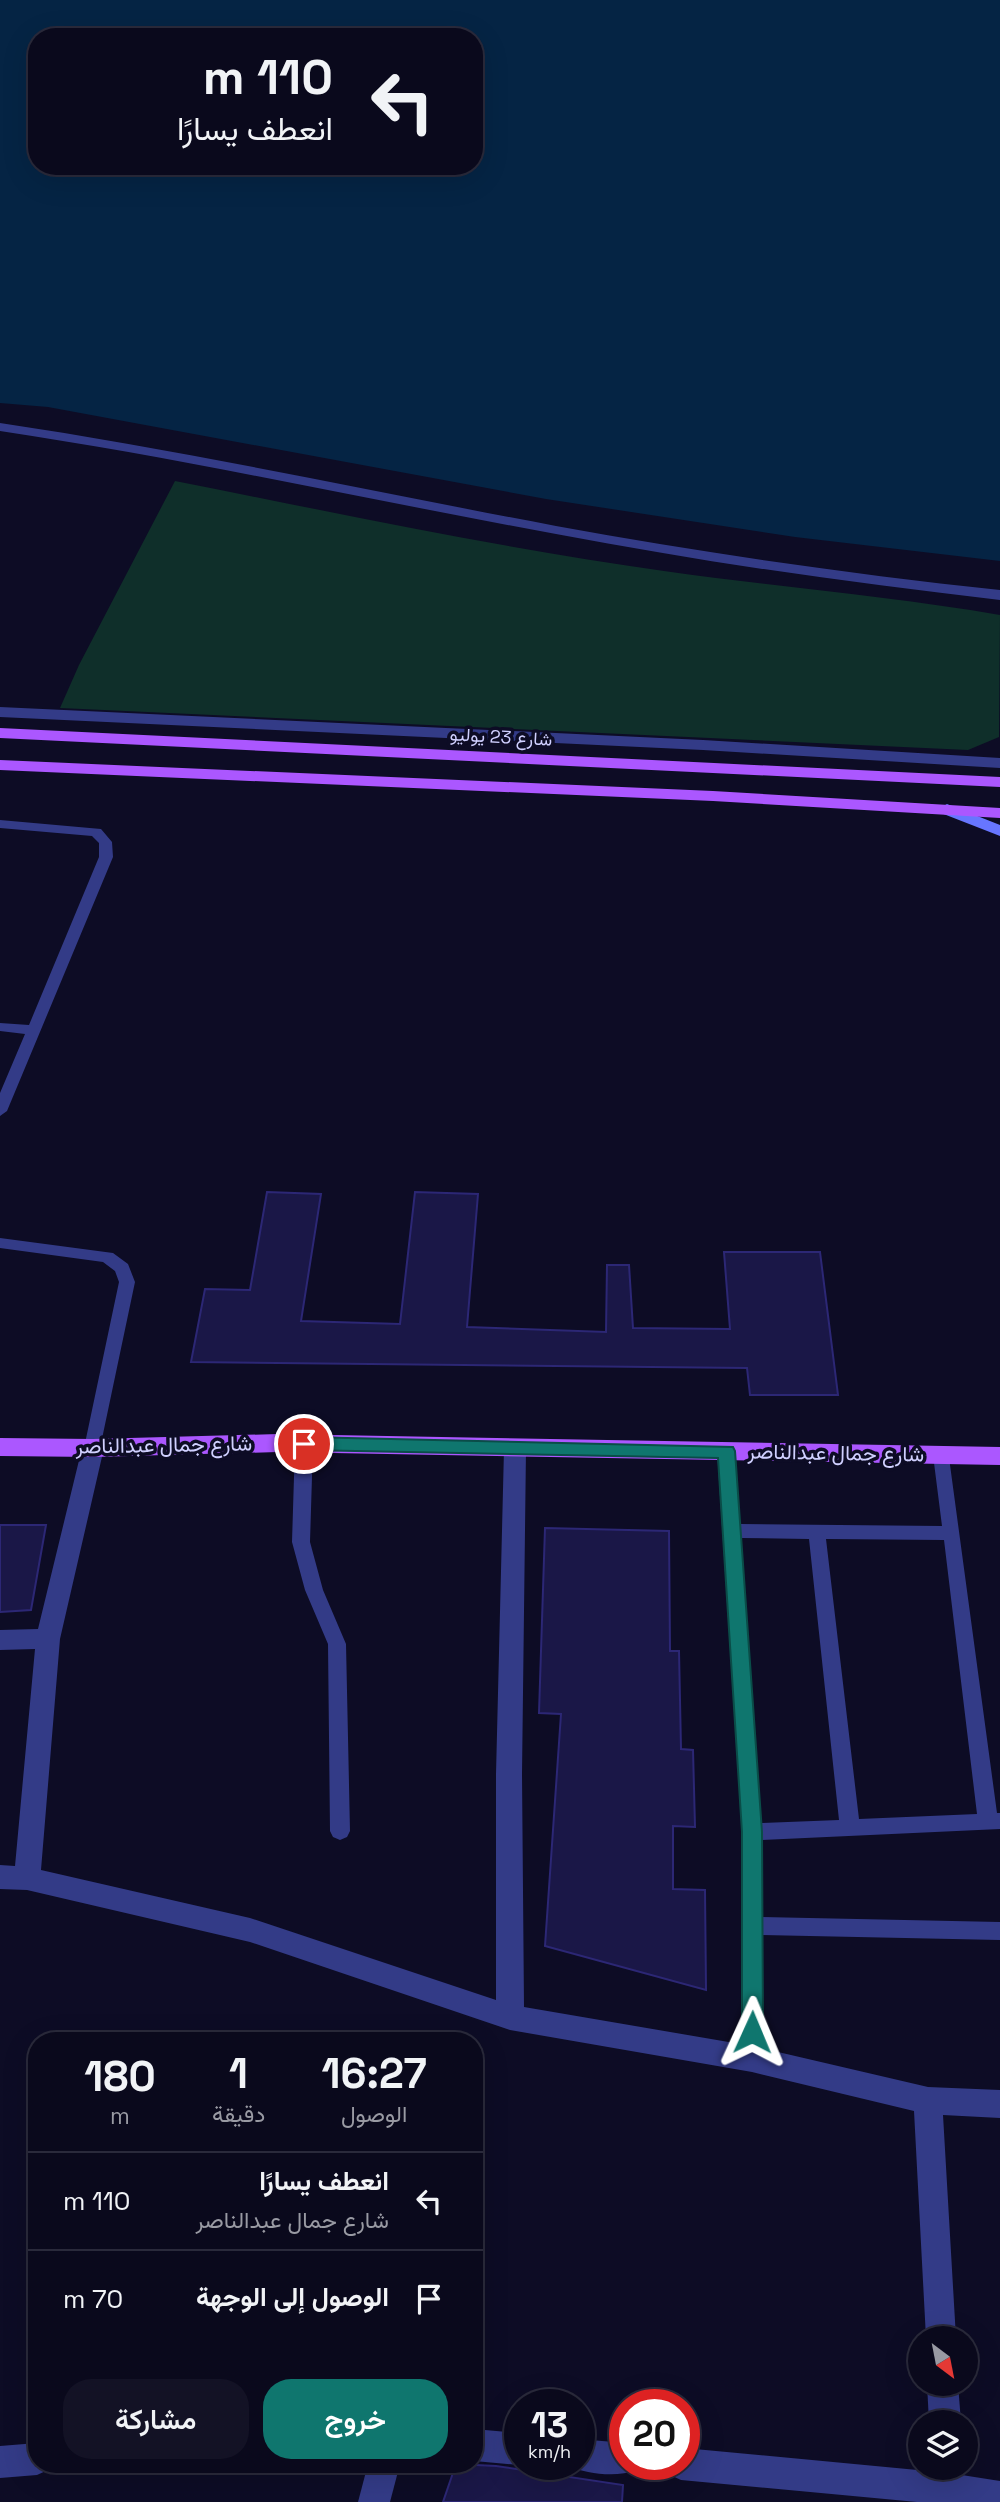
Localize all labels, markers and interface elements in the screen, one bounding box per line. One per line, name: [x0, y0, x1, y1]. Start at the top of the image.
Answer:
text: 110 m: [203, 46, 333, 108]
icon: left: [357, 56, 448, 147]
text: انعطف يسارًا: [177, 109, 333, 149]
street label: شارع 23 يوليو: [449, 722, 553, 752]
pin: [274, 1414, 334, 1474]
icon: arrive: [285, 1425, 323, 1463]
street label: شارع جمال عبدالناصر: [74, 1429, 253, 1461]
street label: شارع جمال عبدالناصر: [746, 1437, 925, 1469]
position arrow: [715, 1995, 789, 2069]
text: 1: [229, 2047, 248, 2100]
text: 16:27: [321, 2047, 427, 2100]
text: 180: [84, 2050, 156, 2103]
text: دقيقة: [212, 2099, 265, 2129]
text: الوصول: [341, 2099, 407, 2129]
text: m: [110, 2101, 130, 2131]
text: انعطف يسارًا: [259, 2164, 389, 2198]
icon: left: [410, 2182, 448, 2220]
text: 110 m: [63, 2184, 130, 2218]
text: شارع جمال عبدالناصر: [196, 2205, 389, 2235]
text: الوصول إلى الوجهة: [196, 2280, 389, 2314]
icon: arrive: [410, 2280, 448, 2318]
text: 70 m: [63, 2282, 123, 2316]
north arrow: [908, 2326, 978, 2396]
map controls: [908, 2326, 978, 2480]
button: مشاركة: [63, 2379, 249, 2459]
button: خروج: [263, 2379, 448, 2459]
speed limit sign: 20: [609, 2389, 700, 2480]
text: 13: [531, 2403, 568, 2447]
button: layers: [908, 2410, 978, 2480]
text: km/h: [528, 2440, 571, 2463]

